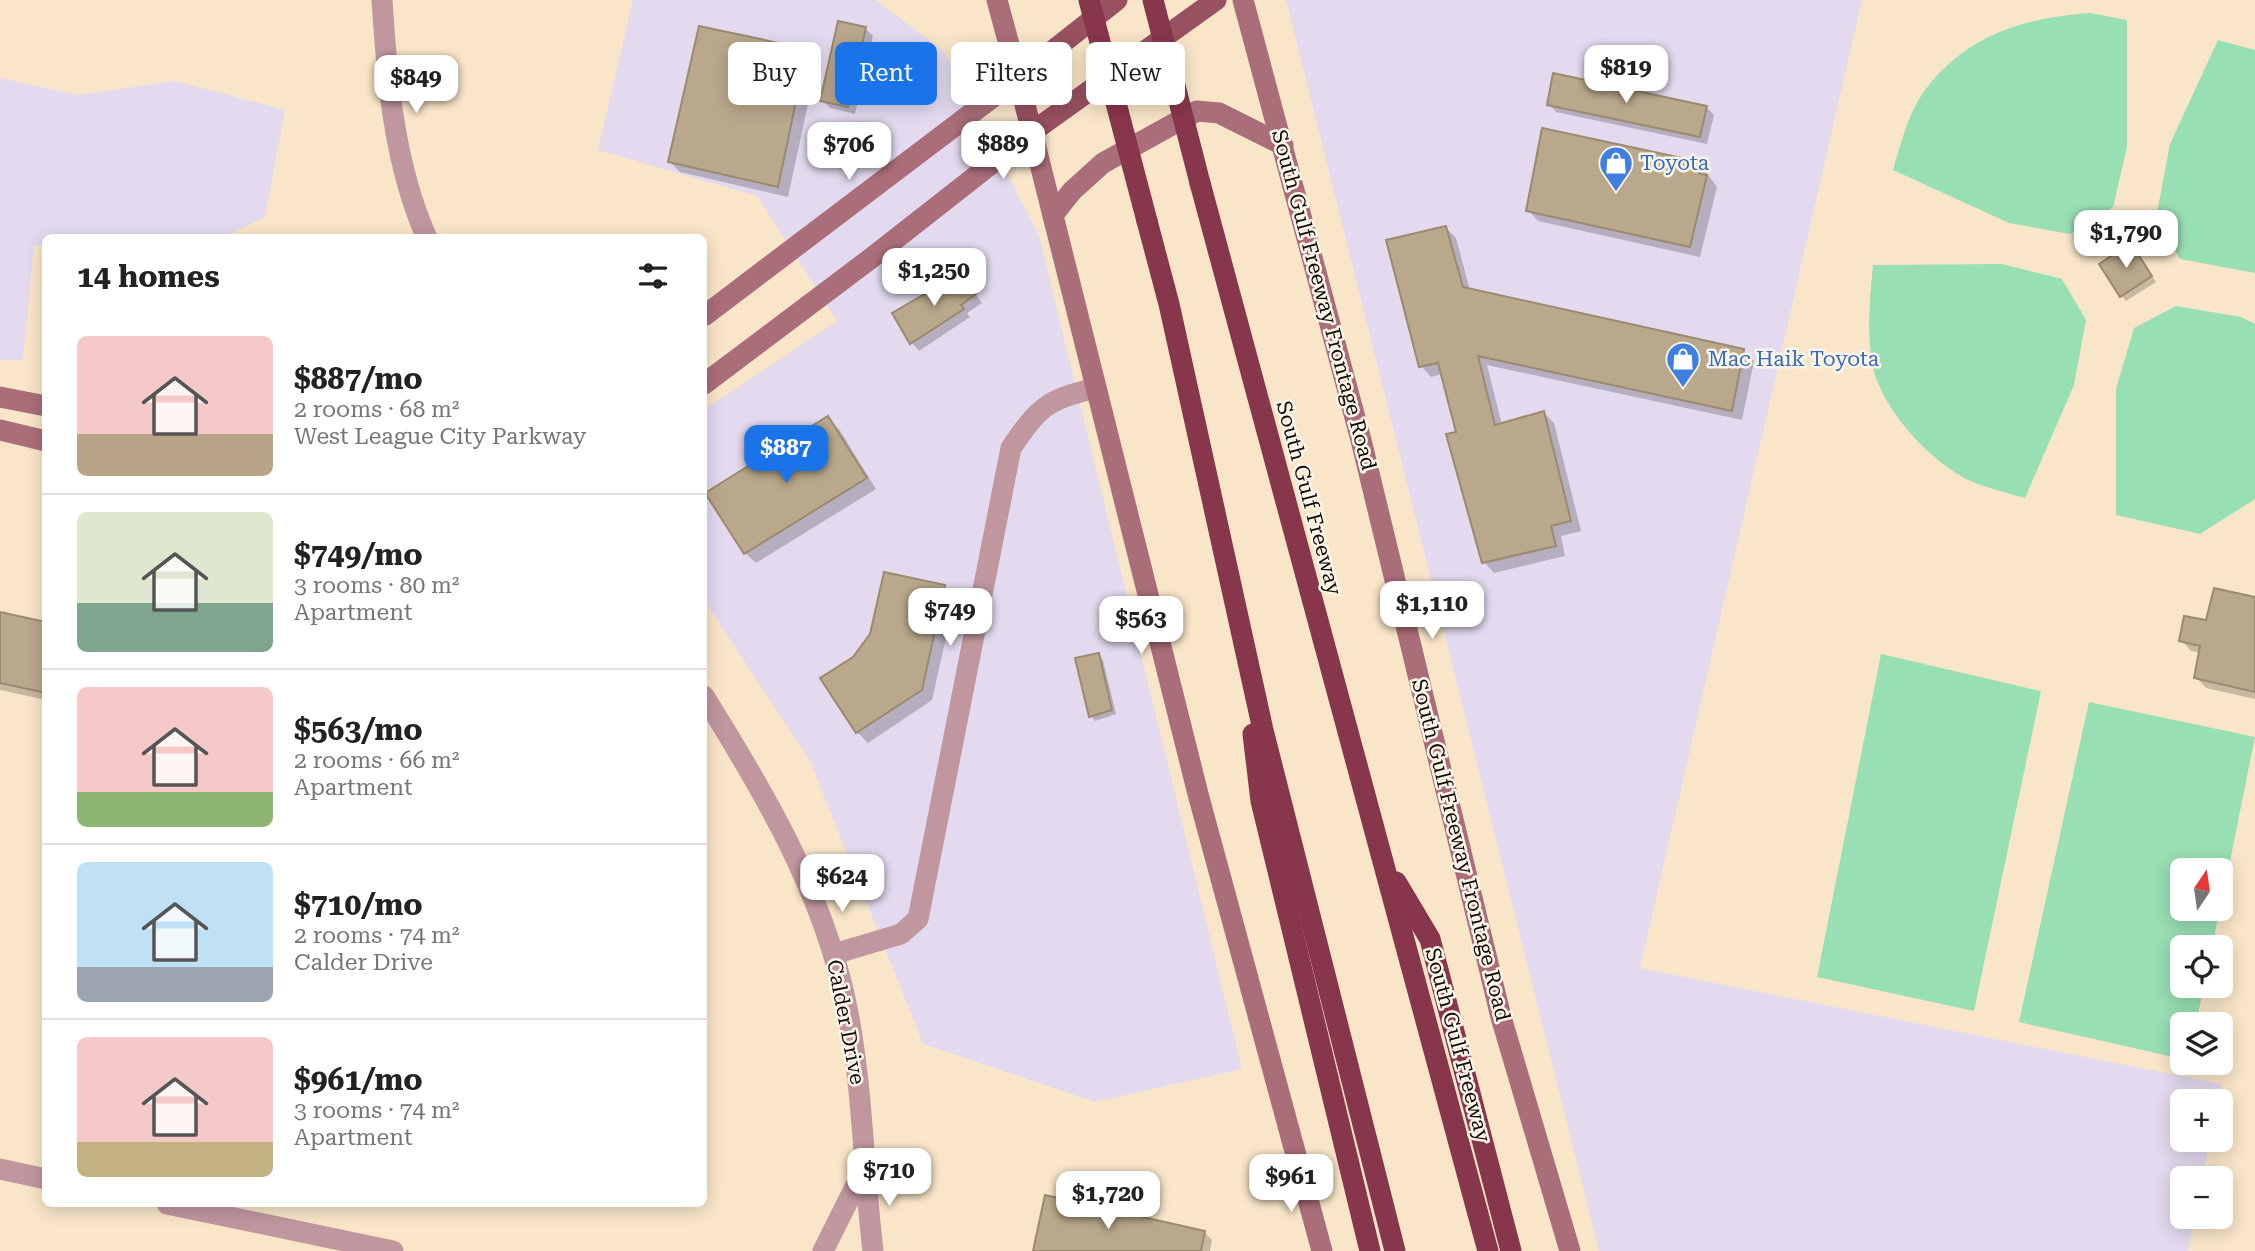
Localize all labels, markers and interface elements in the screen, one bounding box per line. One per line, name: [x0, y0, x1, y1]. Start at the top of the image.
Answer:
chip: Buy: [728, 42, 821, 105]
chip: Rent: [835, 42, 937, 105]
chip: Filters: [951, 42, 1072, 105]
chip: New: [1086, 42, 1185, 105]
pin: $819: [1585, 46, 1667, 105]
text: $819: [1600, 54, 1652, 81]
pin: $849: [375, 55, 457, 115]
text: $849: [390, 64, 442, 91]
pin: $706: [808, 122, 890, 182]
pin: $889: [962, 122, 1044, 181]
street label: South Gulf Freeway Frontage Road: [1267, 127, 1381, 473]
text: $889: [977, 130, 1029, 157]
text: $706: [823, 131, 875, 158]
shop icon: Toyota: [1597, 144, 1635, 193]
place label: Toyota: [1640, 151, 1710, 175]
pin: $1,790: [2069, 210, 2183, 270]
text: $1,790: [2090, 219, 2162, 246]
pin: $1,250: [877, 248, 991, 308]
icon: filters: [634, 257, 672, 295]
text: $1,250: [898, 257, 970, 284]
text: 14 homes: [77, 259, 220, 294]
shop icon: Mac Haik Toyota: [1664, 340, 1702, 389]
place label: Mac Haik Toyota: [1708, 347, 1880, 371]
text: $887/mo: [294, 361, 423, 396]
icon: home: [133, 364, 217, 448]
text: 2 rooms · 68 m²: [294, 396, 460, 423]
street label: South Gulf Freeway: [1272, 398, 1347, 598]
text: West League City Parkway: [294, 423, 586, 450]
pin: $887: [745, 426, 827, 485]
text: $887: [760, 434, 812, 461]
text: $749/mo: [294, 537, 423, 572]
icon: home: [133, 540, 217, 624]
text: 3 rooms · 80 m²: [294, 572, 460, 599]
pin: $1,110: [1375, 582, 1489, 641]
pin: $749: [909, 588, 991, 648]
text: $1,110: [1396, 590, 1468, 617]
pin: $563: [1100, 596, 1182, 656]
text: $749: [924, 597, 976, 624]
text: Apartment: [294, 599, 413, 626]
text: $563: [1115, 605, 1167, 632]
street label: South Gulf Freeway Frontage Road: [1407, 677, 1515, 1024]
text: $563/mo: [294, 712, 423, 747]
icon: home: [133, 715, 217, 799]
text: 2 rooms · 66 m²: [294, 747, 460, 774]
text: Apartment: [294, 774, 413, 801]
pin: $624: [801, 855, 883, 914]
north arrow: [2170, 858, 2233, 920]
map controls: [2170, 858, 2233, 1229]
text: $624: [816, 863, 868, 890]
text: $710/mo: [294, 887, 423, 922]
icon: home: [133, 890, 217, 974]
text: 2 rooms · 74 m²: [294, 922, 460, 949]
button: locate: [2170, 935, 2233, 998]
street label: South Gulf Freeway: [1421, 945, 1496, 1145]
text: Calder Drive: [294, 949, 433, 976]
street label: Calder Drive: [822, 958, 870, 1086]
button: layers: [2170, 1012, 2233, 1075]
text: $961/mo: [294, 1062, 423, 1097]
icon: home: [133, 1065, 217, 1149]
button: +: [2170, 1089, 2233, 1152]
text: 3 rooms · 74 m²: [294, 1097, 460, 1124]
text: Apartment: [294, 1124, 413, 1151]
pin: $710: [848, 1148, 930, 1208]
pin: $961: [1250, 1154, 1332, 1214]
text: $710: [863, 1157, 915, 1184]
text: $961: [1265, 1163, 1317, 1190]
button: −: [2170, 1166, 2233, 1229]
pin: $1,720: [1051, 1172, 1165, 1231]
text: $1,720: [1072, 1180, 1144, 1207]

